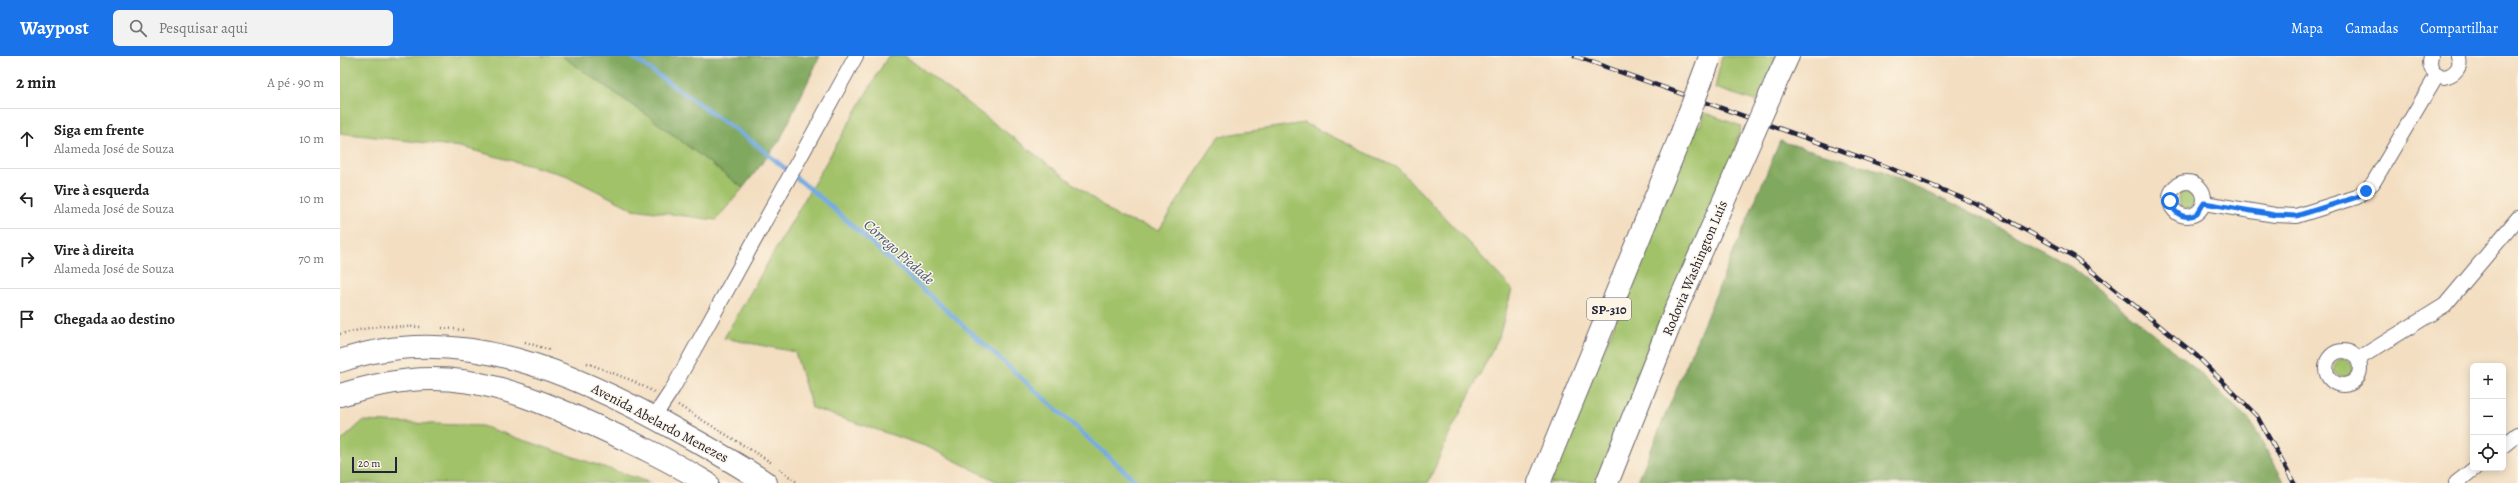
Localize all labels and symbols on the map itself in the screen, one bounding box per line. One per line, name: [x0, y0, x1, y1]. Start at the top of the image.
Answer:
route end: [2357, 182, 2375, 200]
route start: [2161, 192, 2179, 210]
street label: Rodovia Washington Luís: [1658, 197, 1732, 339]
water label: Córrego Piedade: [859, 215, 939, 290]
road number: SP-310: [1587, 298, 1631, 320]
street label: Avenida Abelardo Menezes: [587, 378, 732, 467]
scale bar: [352, 455, 397, 474]

